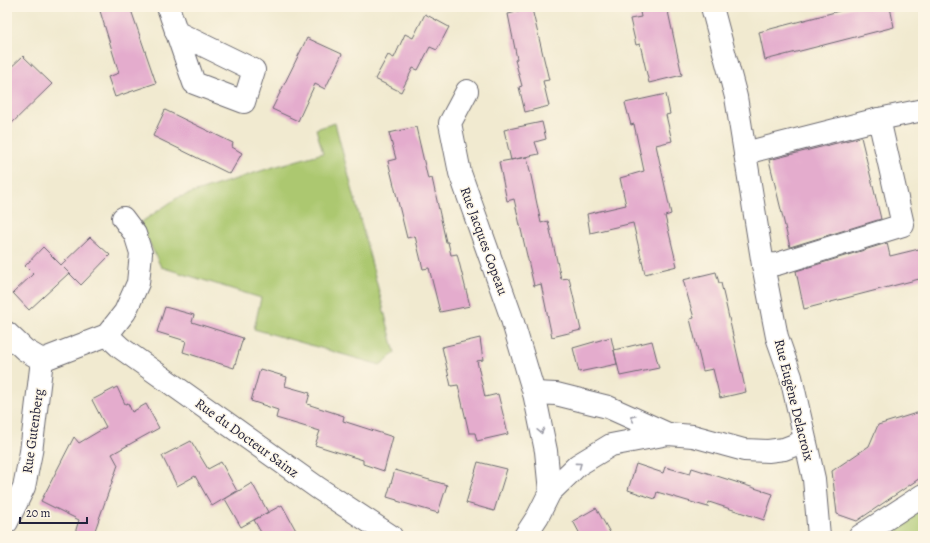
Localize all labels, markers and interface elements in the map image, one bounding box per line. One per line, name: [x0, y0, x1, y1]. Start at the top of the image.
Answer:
street label: Rue Jacques Copeau: [456, 184, 513, 298]
street label: Rue Eugène Delacroix: [770, 337, 818, 463]
street label: Rue Gutenberg: [18, 387, 48, 475]
street label: Rue du Docteur Sainz: [191, 394, 303, 482]
one-way arrow: [629, 415, 637, 423]
one-way arrow: [537, 428, 545, 434]
one-way arrow: [574, 463, 581, 470]
scale bar: [20, 499, 87, 525]
text: 20 m: [26, 505, 50, 521]

